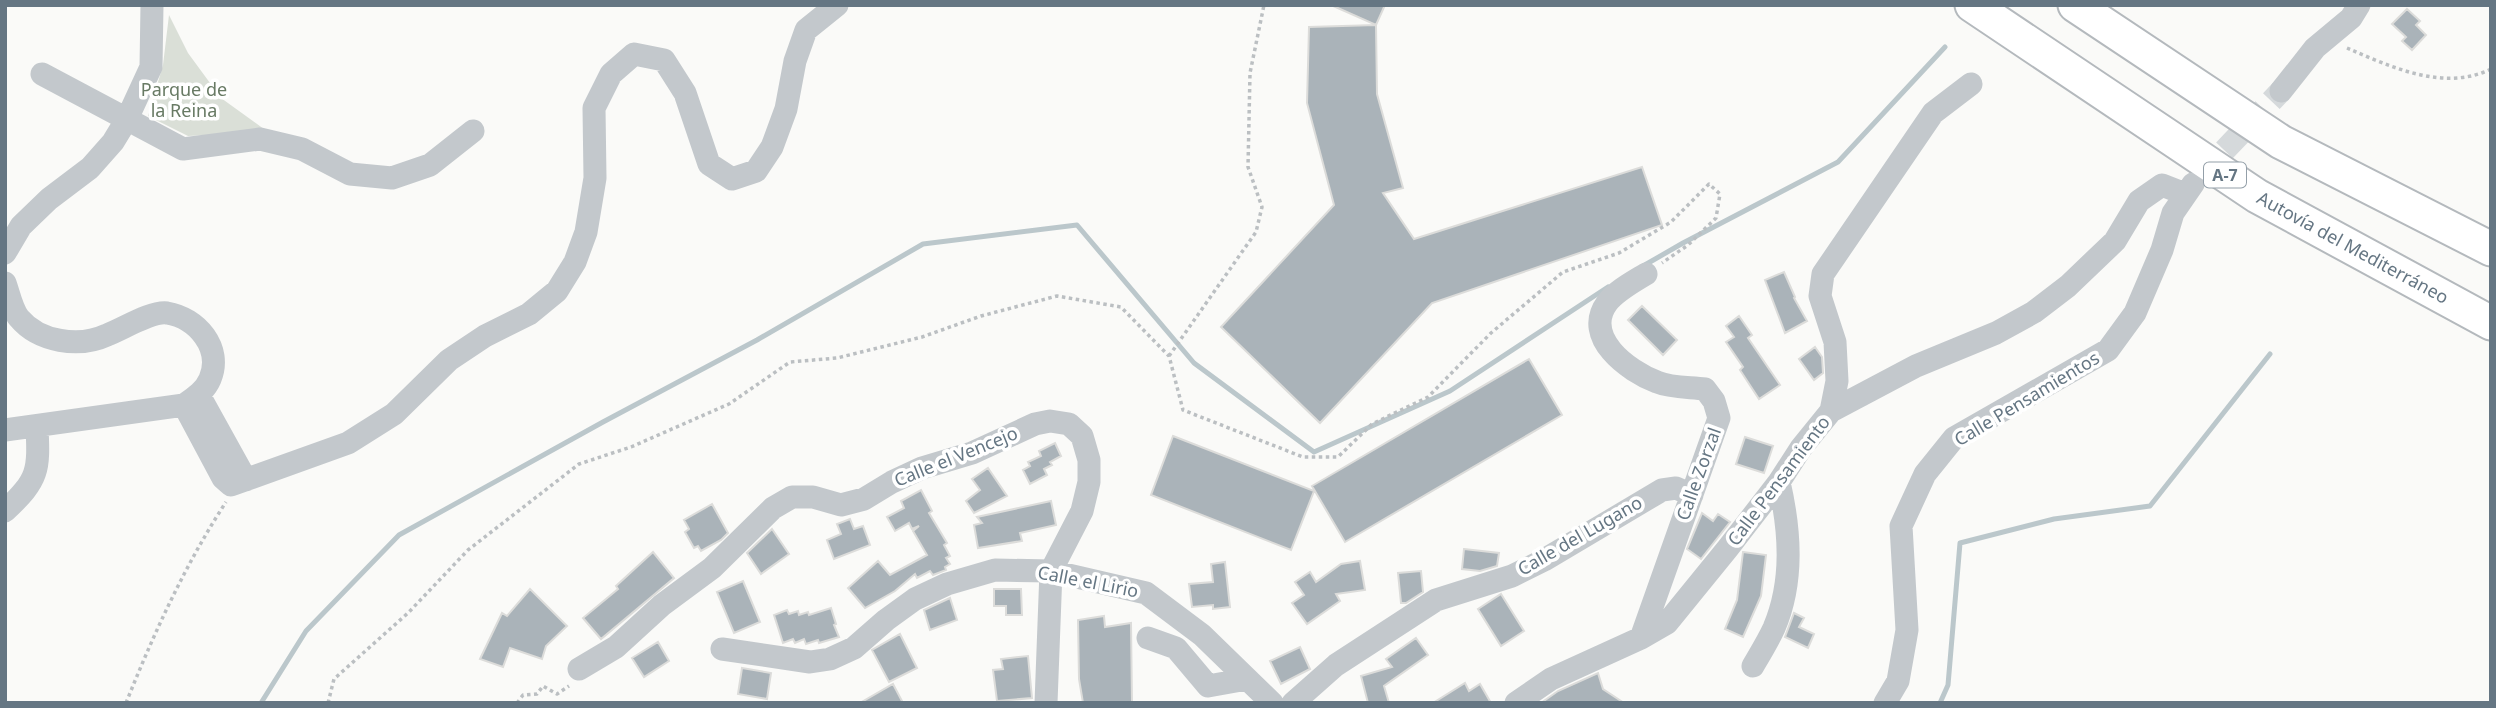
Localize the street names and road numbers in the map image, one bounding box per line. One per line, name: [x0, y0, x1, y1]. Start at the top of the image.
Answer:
road number: A-7: [2204, 162, 2246, 188]
street label: Autovía del Mediterráneo: [2253, 185, 2453, 309]
street label: Calle Pensamientos: [1949, 345, 2103, 451]
street label: Calle Pensamiento: [1721, 411, 1835, 550]
street label: Calle el Vencejo: [890, 420, 1021, 492]
street label: Calle Zorzal: [1670, 424, 1726, 524]
street label: Calle del Lugano: [1513, 490, 1646, 580]
street label: Calle el Lirio: [1036, 559, 1141, 603]

